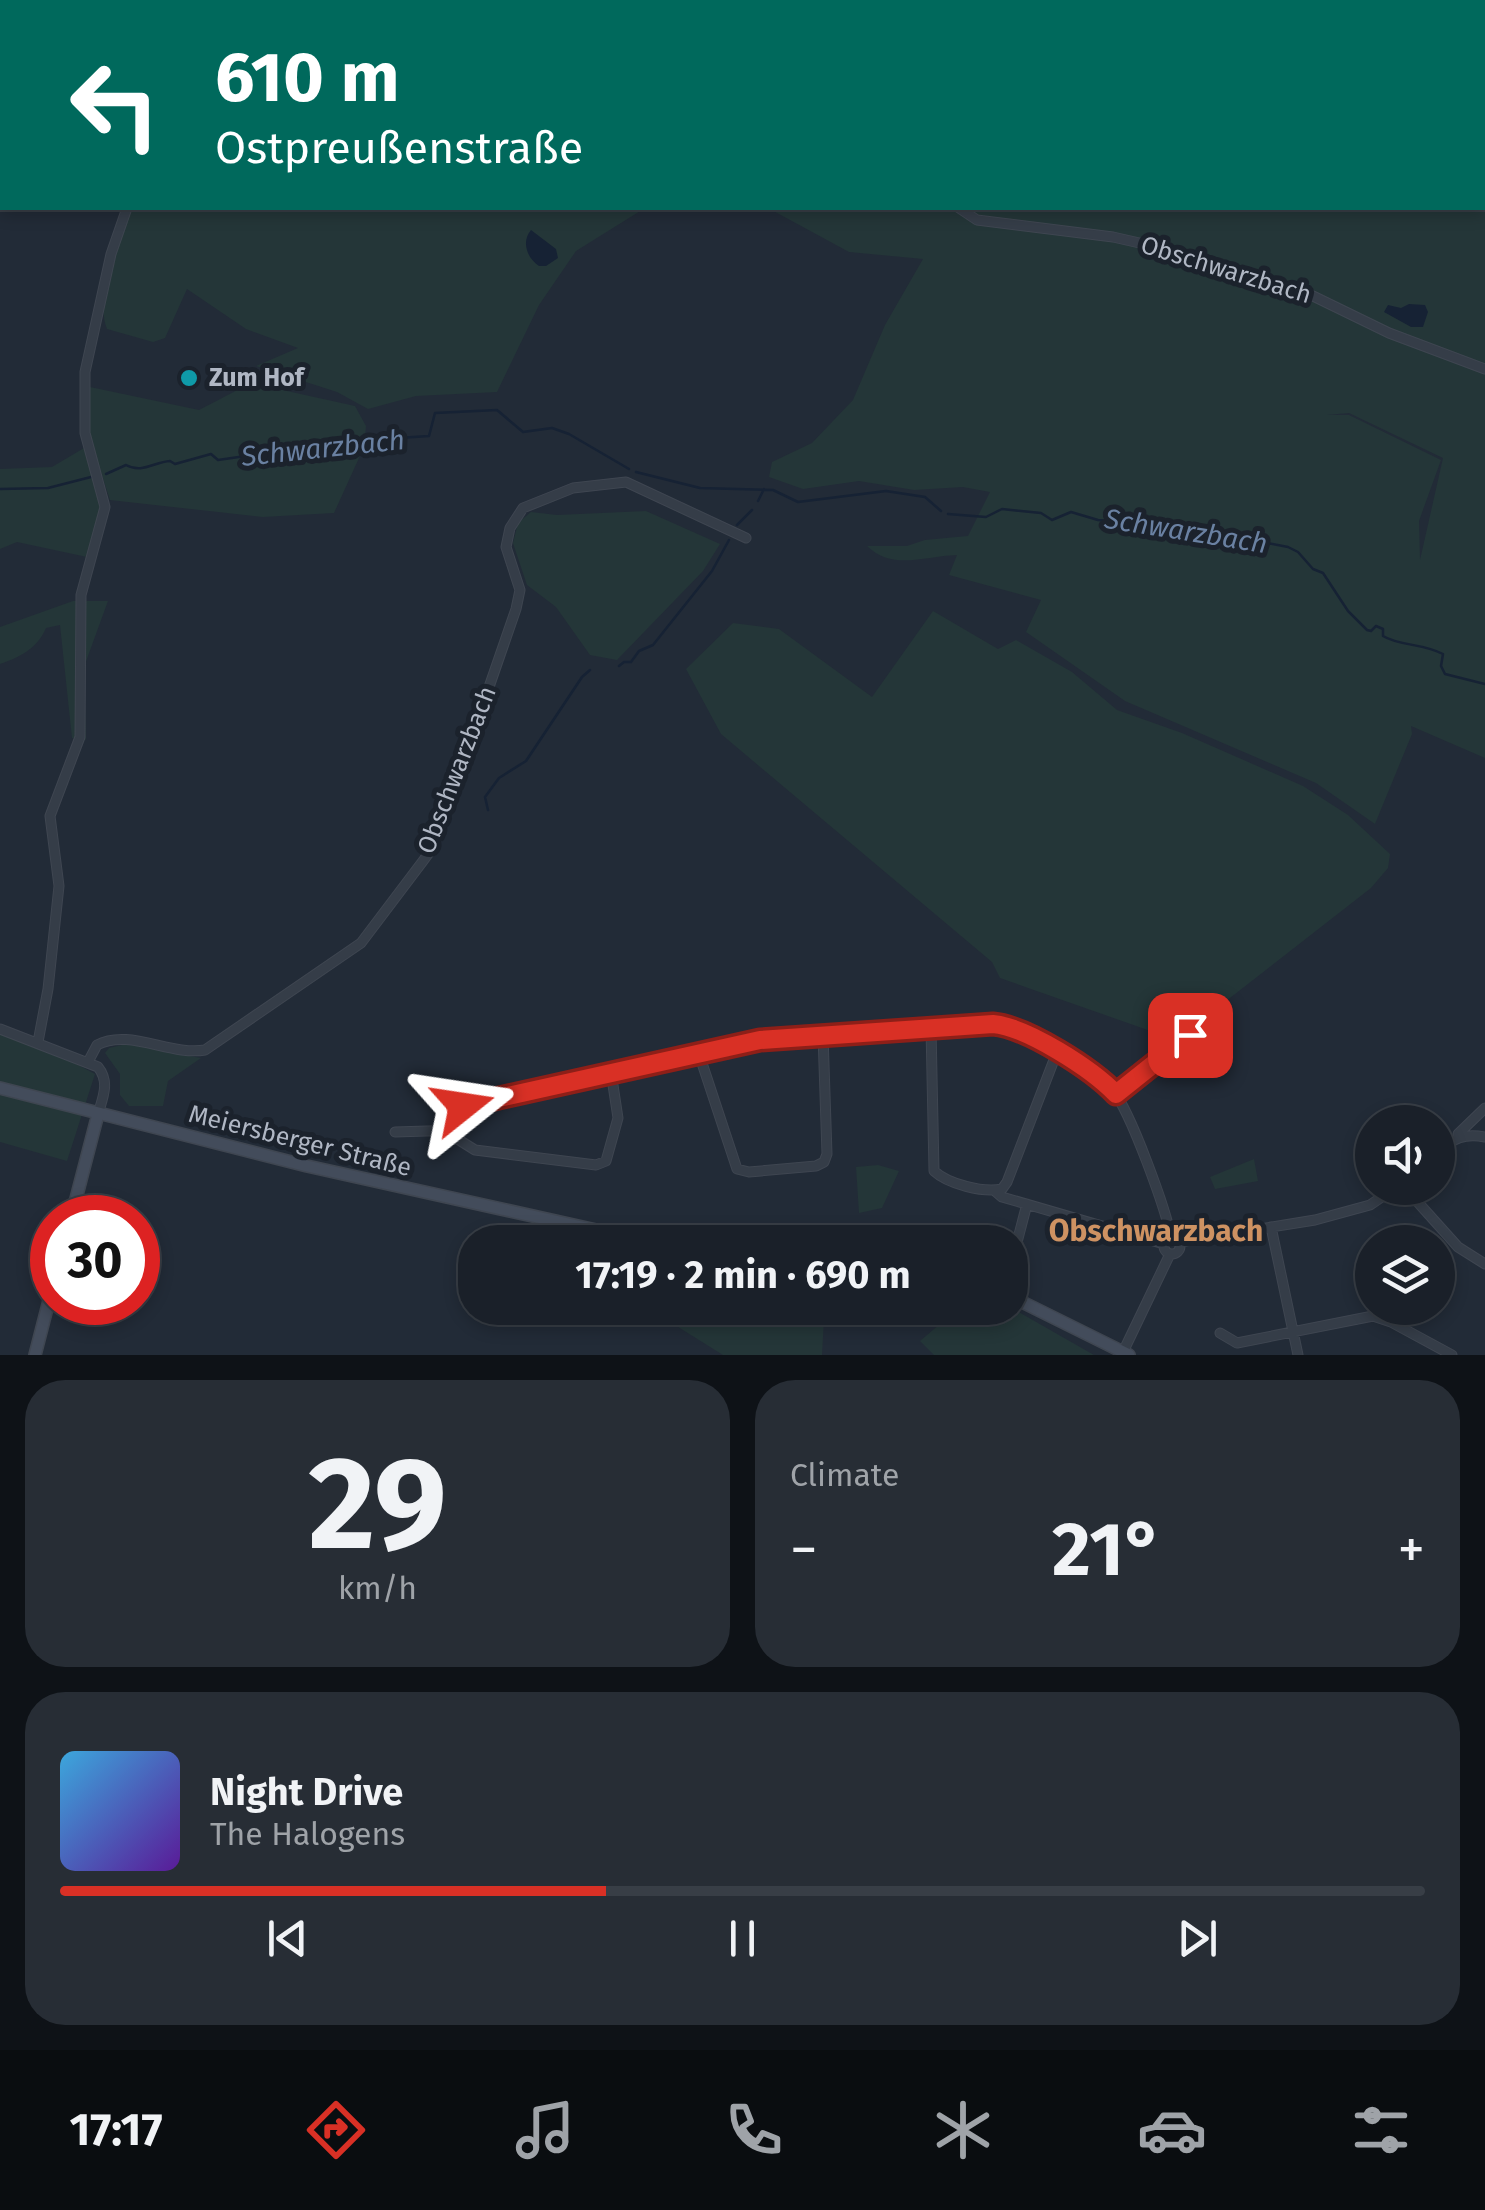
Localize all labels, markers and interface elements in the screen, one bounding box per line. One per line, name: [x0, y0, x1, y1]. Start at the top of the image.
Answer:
text: 610 m: [215, 36, 400, 120]
icon: left: [50, 40, 180, 170]
text: Ostpreußenstraße: [215, 121, 583, 175]
street label: Obschwarzbach: [1137, 230, 1315, 310]
place label: Zum Hof: [209, 363, 306, 393]
marker: Zum Hof: [178, 367, 200, 389]
water label: Schwarzbach: [238, 423, 407, 473]
water label: Schwarzbach: [1101, 502, 1270, 560]
street label: Obschwarzbach: [411, 682, 503, 858]
pin: [1148, 993, 1233, 1078]
icon: arrive: [1163, 1008, 1218, 1063]
position arrow: [411, 1054, 515, 1158]
street label: Meiersberger Straße: [186, 1099, 414, 1183]
map controls: [1355, 1105, 1455, 1325]
button: sound: [1355, 1105, 1455, 1205]
speed limit sign: 30: [30, 1195, 160, 1325]
district label: Obschwarzbach: [1049, 1213, 1263, 1249]
button: layers: [1355, 1225, 1455, 1325]
text: 17:19 · 2 min · 690 m: [575, 1252, 911, 1298]
text: 29: [308, 1426, 447, 1582]
text: Climate: [790, 1456, 899, 1494]
text: 21°: [1052, 1505, 1163, 1595]
text: −: [790, 1517, 818, 1583]
text: +: [1398, 1517, 1425, 1583]
text: km/h: [338, 1569, 417, 1607]
text: Night Drive: [210, 1769, 403, 1815]
text: The Halogens: [210, 1815, 405, 1853]
icon: previous: [260, 1911, 315, 1966]
icon: pause: [715, 1911, 770, 1966]
icon: next: [1170, 1911, 1225, 1966]
icon: directions: [301, 2095, 371, 2165]
icon: music: [510, 2095, 580, 2165]
icon: phone: [719, 2095, 789, 2165]
icon: climate: [928, 2095, 998, 2165]
icon: car: [1137, 2095, 1207, 2165]
icon: filters: [1346, 2095, 1416, 2165]
text: 17:17: [69, 2103, 163, 2157]

